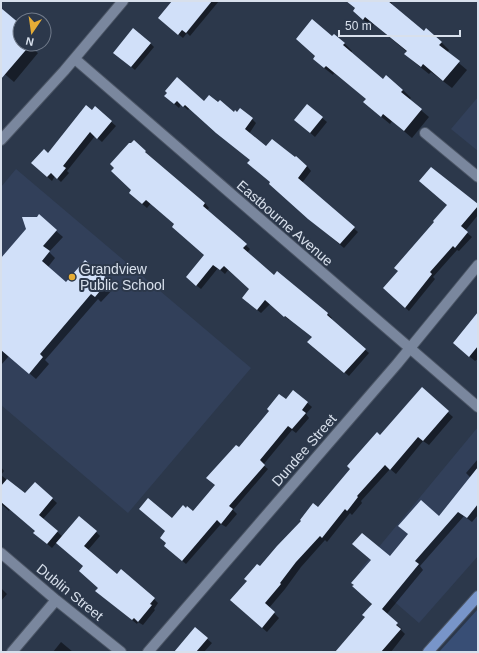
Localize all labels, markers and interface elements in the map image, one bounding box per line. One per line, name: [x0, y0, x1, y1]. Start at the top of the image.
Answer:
north arrow: [12, 12, 52, 52]
scale bar: [339, 12, 460, 38]
text: 50 m: [345, 19, 372, 33]
text: N: [24, 35, 35, 48]
street label: Eastbourne Avenue: [234, 177, 336, 269]
place label: Grandview Public School: [80, 261, 165, 293]
marker: Grandview Public School: [67, 272, 77, 282]
street label: Dundee Street: [268, 411, 340, 489]
street label: Dublin Street: [34, 560, 107, 624]

